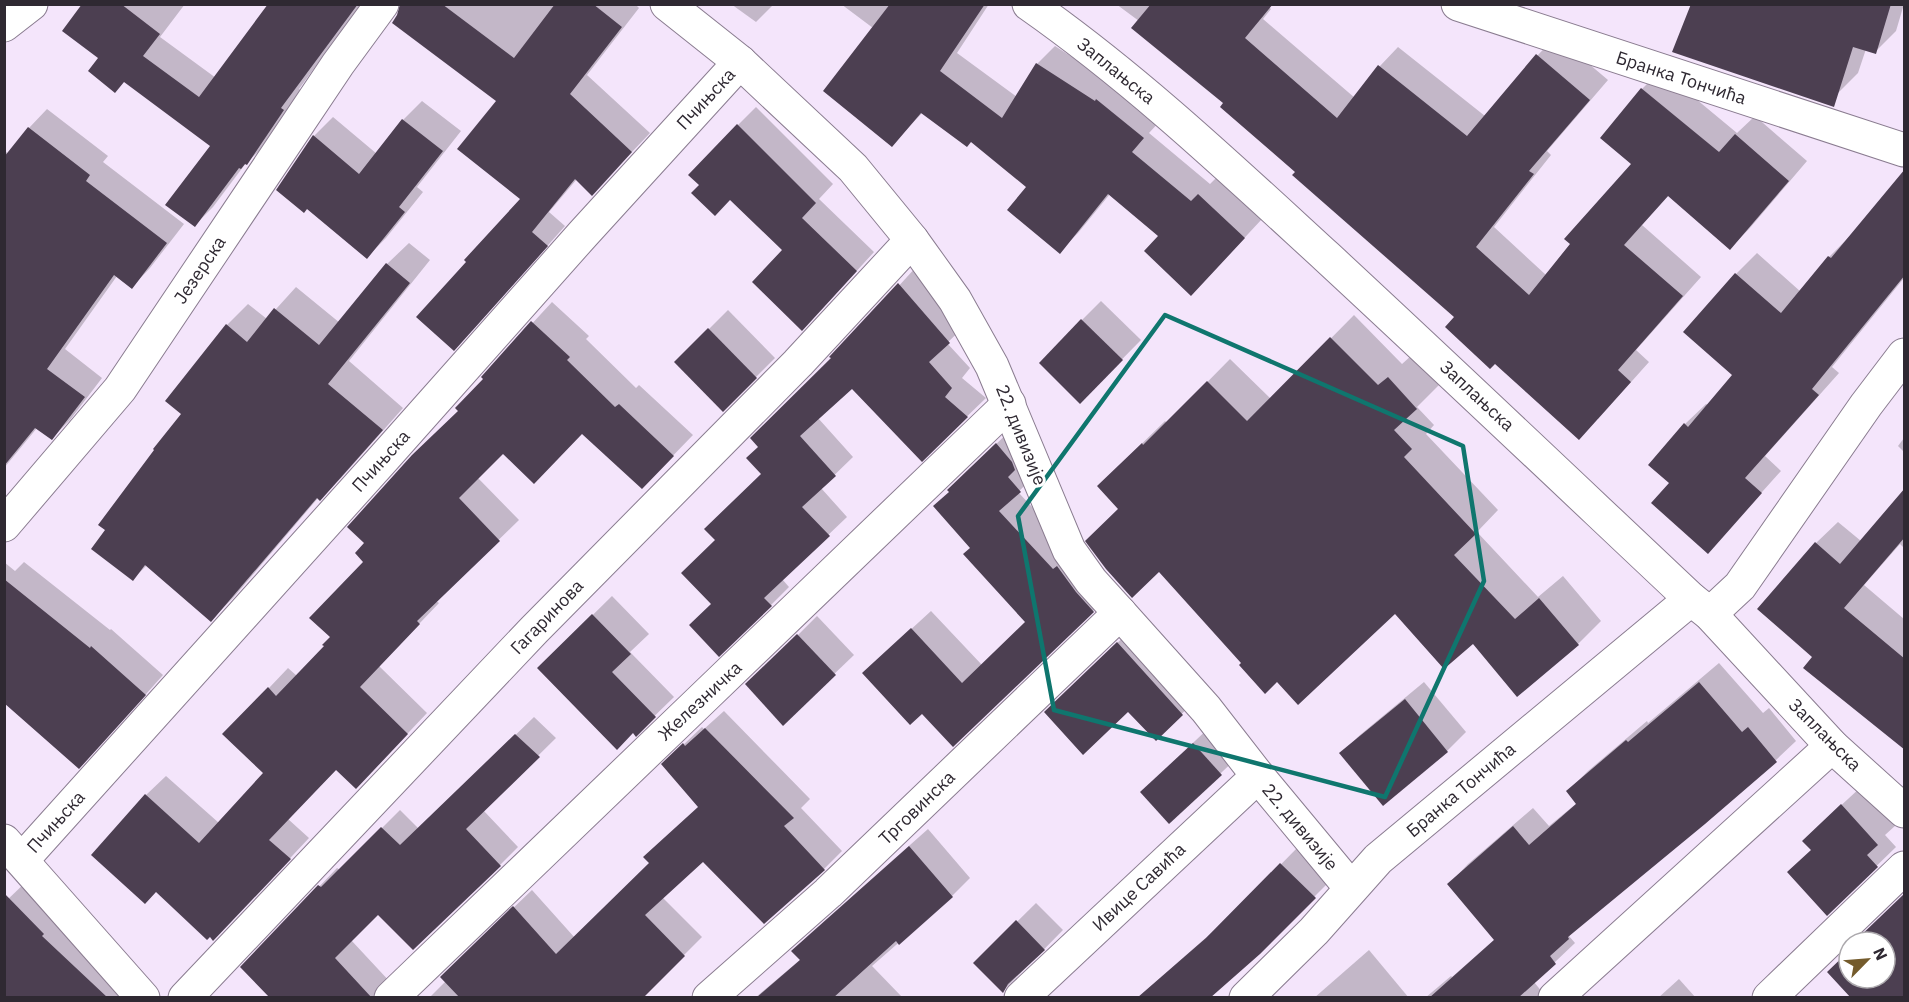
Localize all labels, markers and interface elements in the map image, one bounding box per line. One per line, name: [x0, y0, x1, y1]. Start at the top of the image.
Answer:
street label: Заплањска: [1073, 32, 1160, 109]
street label: Бранка Тончића: [1613, 46, 1750, 110]
street label: Пчињска: [671, 63, 740, 134]
street label: Језерска: [169, 231, 231, 308]
street label: Заплањска: [1435, 355, 1520, 436]
street label: 22. дивизије: [991, 381, 1052, 489]
street label: Пчињска: [347, 424, 415, 497]
street label: Гагаринова: [505, 574, 588, 659]
street label: Железничка: [653, 656, 747, 745]
street label: Заплањска: [1784, 693, 1867, 776]
street label: Бранка Тончића: [1401, 737, 1520, 842]
street label: Трговинска: [874, 765, 960, 850]
street label: 22. дивизије: [1257, 778, 1344, 875]
street label: Пчињска: [22, 785, 90, 858]
street label: Ивице Савића: [1087, 837, 1190, 936]
north arrow: [1837, 930, 1897, 990]
text: N: [1869, 944, 1892, 963]

